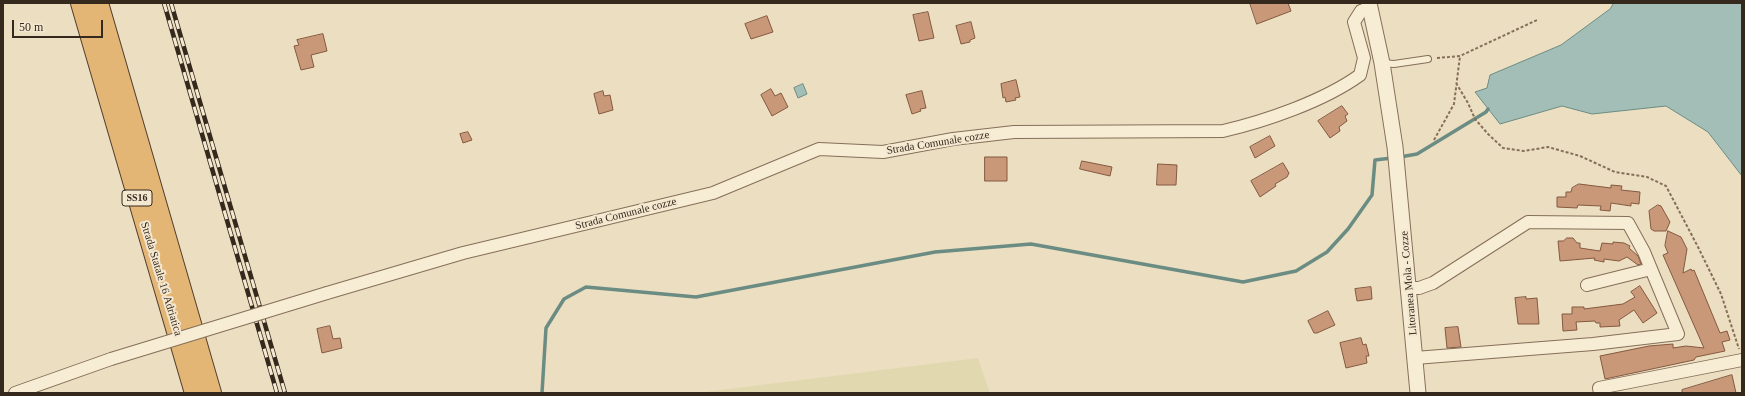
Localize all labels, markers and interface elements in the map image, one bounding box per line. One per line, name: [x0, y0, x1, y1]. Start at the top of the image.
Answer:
scale bar: [14, 12, 105, 38]
text: 50 m: [19, 20, 43, 34]
street label: Strada Comunale cozze: [886, 128, 990, 158]
road number: SS16: [122, 190, 152, 206]
street label: Strada Comunale cozze: [574, 195, 678, 233]
street label: Strada Statale 16 Adriatica: [137, 221, 185, 337]
street label: Litoranea Mola - Cozze: [1398, 230, 1420, 336]

